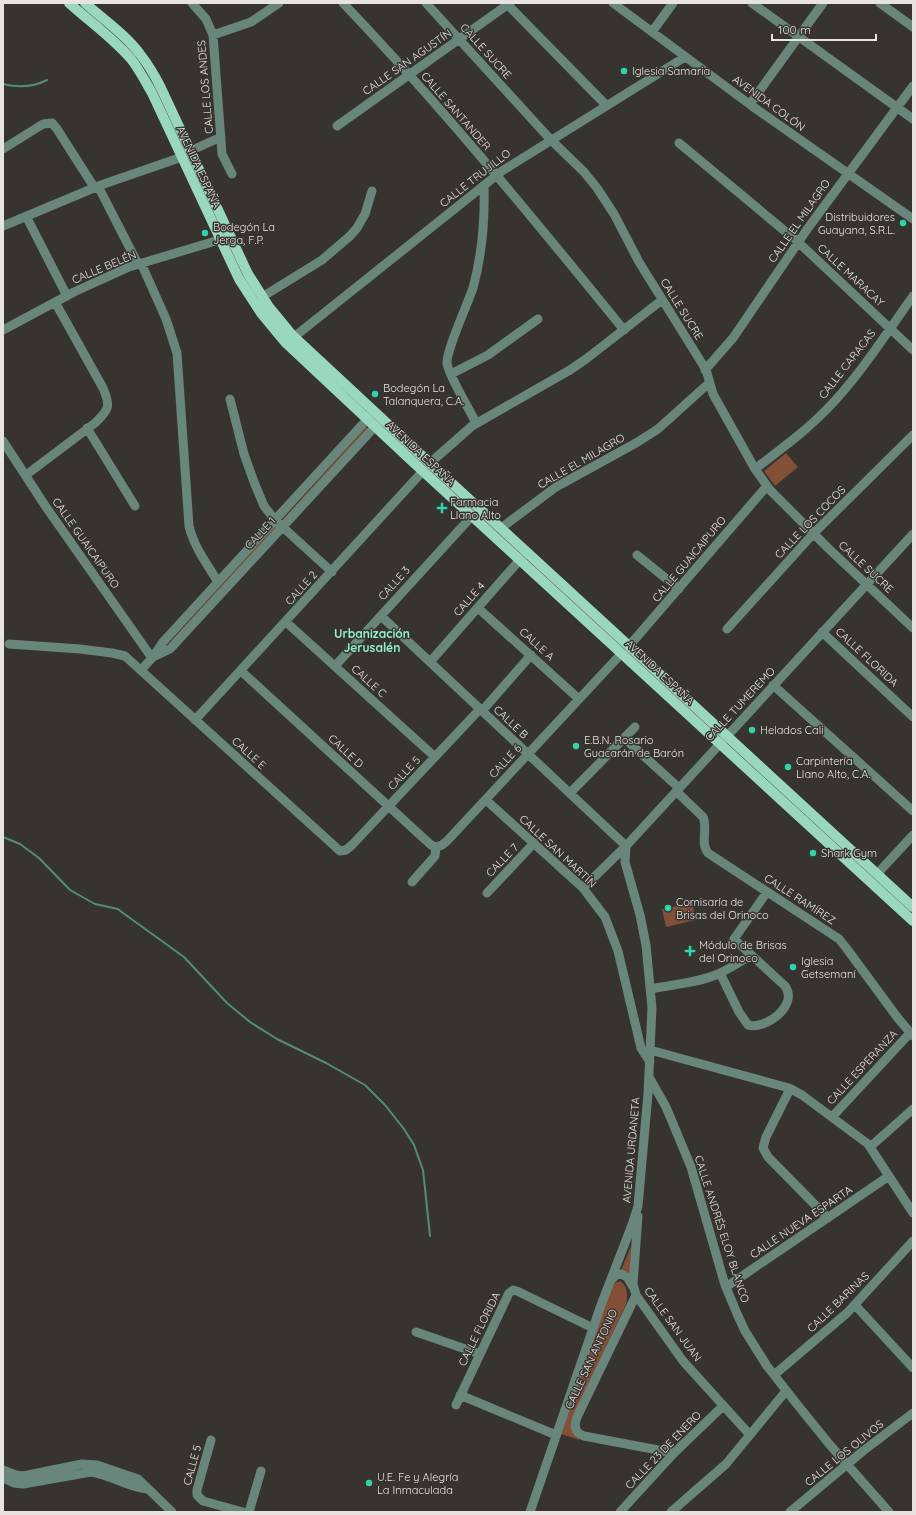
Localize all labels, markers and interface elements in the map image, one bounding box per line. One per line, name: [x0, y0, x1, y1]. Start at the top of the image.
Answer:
scale bar: [772, 16, 876, 42]
street label: CALLE SUCRE: [457, 20, 515, 82]
text: 100 m: [778, 22, 811, 37]
street label: CALLE SAN AGUSTÍN: [360, 26, 454, 98]
street label: CALLE LOS ANDES: [194, 40, 216, 134]
place label: Iglesia Samaria: [632, 64, 710, 78]
marker: Iglesia Samaria: [619, 66, 629, 76]
street label: CALLE SANTANDER: [418, 69, 494, 153]
street label: AVENIDA COLÓN: [730, 72, 808, 134]
street label: AVENIDA ESPAÑA: [174, 124, 224, 210]
street label: CALLE TRUJILLO: [437, 146, 513, 210]
street label: CALLE EL MILAGRO: [765, 177, 833, 265]
place label: Distribuidores Guayana, S.R.L.: [818, 210, 895, 237]
marker: Distribuidores Guayana, S.R.L.: [898, 218, 908, 228]
place label: Bodegón La Jerga, F.P.: [213, 220, 275, 247]
marker: Bodegón La Jerga, F.P.: [200, 228, 210, 238]
street label: CALLE MARACAY: [815, 241, 887, 309]
street label: CALLE BELÉN: [70, 247, 138, 287]
street label: CALLE SUCRE: [657, 276, 707, 342]
street label: CALLE CARACAS: [815, 326, 879, 402]
place label: Bodegón La Talanquera, C.A.: [383, 381, 464, 408]
marker: Bodegón La Talanquera, C.A.: [370, 389, 380, 399]
street label: AVENIDA ESPAÑA: [384, 417, 458, 489]
street label: CALLE EL MILAGRO: [535, 430, 627, 492]
street label: CALLE LOS COCOS: [772, 483, 848, 561]
street label: CALLE GUAICAIPURO: [49, 495, 123, 591]
place label: Farmacia Llano Alto: [450, 495, 501, 522]
marker: Farmacia Llano Alto: [437, 503, 447, 513]
street label: CALLE GUAICAIPURO: [649, 513, 729, 605]
street label: CALLE 1: [241, 514, 279, 552]
street label: CALLE SUCRE: [836, 538, 896, 596]
street label: CALLE 3: [375, 563, 413, 603]
street label: CALLE 2: [282, 568, 320, 608]
street label: CALLE 4: [450, 579, 488, 619]
street label: CALLE FLORIDA: [833, 624, 901, 690]
street label: CALLE A: [517, 625, 557, 663]
district label: Urbanización Jerusalén: [334, 626, 410, 655]
street label: AVENIDA ESPAÑA: [623, 636, 697, 708]
street label: CALLE C: [349, 662, 389, 700]
street label: CALLE TUMEREMO: [702, 664, 778, 744]
street label: CALLE B: [491, 702, 531, 742]
place label: Helados Cali: [760, 723, 824, 737]
marker: Helados Cali: [747, 725, 757, 735]
street label: CALLE D: [325, 731, 367, 771]
place label: E.B.N. Rosario Guacarán de Barón: [584, 733, 684, 760]
street label: CALLE E: [229, 734, 269, 772]
street label: CALLE 6: [486, 741, 524, 781]
marker: E.B.N. Rosario Guacarán de Barón: [571, 741, 581, 751]
street label: CALLE 5: [385, 753, 423, 793]
place label: Carpintería Llano Alto, C.A.: [796, 754, 870, 781]
marker: Carpintería Llano Alto, C.A.: [783, 762, 793, 772]
street label: CALLE SAN MARTÍN: [517, 812, 599, 890]
street label: CALLE 7: [483, 840, 521, 880]
place label: Shark Gym: [821, 846, 877, 860]
marker: Shark Gym: [808, 848, 818, 858]
street label: CALLE RAMÍREZ: [762, 871, 838, 927]
place label: Comisaría de Brisas del Orinoco: [676, 895, 769, 922]
marker: Comisaría de Brisas del Orinoco: [663, 903, 673, 913]
place label: Módulo de Brisas del Orinoco: [699, 938, 787, 965]
marker: Módulo de Brisas del Orinoco: [684, 945, 696, 957]
place label: Iglesia Getsemaní: [801, 954, 856, 981]
marker: Iglesia Getsemaní: [788, 962, 798, 972]
street label: CALLE ESPERANZA: [824, 1027, 900, 1107]
street label: AVENIDA URDANETA: [619, 1097, 643, 1203]
street label: CALLE ANDRÉS ELOY BLANCO: [692, 1154, 752, 1304]
street label: CALLE NUEVA ESPARTA: [747, 1183, 855, 1261]
street label: CALLE BARINAS: [804, 1269, 872, 1335]
street label: CALLE SAN JUAN: [641, 1284, 705, 1364]
street label: CALLE FLORIDA: [455, 1290, 503, 1368]
street label: CALLE SAN ANTONIO: [562, 1307, 620, 1411]
street label: CALLE 23 DE ENERO: [622, 1408, 704, 1492]
street label: CALLE LOS OLIVOS: [802, 1417, 886, 1489]
street label: CALLE 5: [180, 1443, 204, 1487]
place label: U.E. Fe y Alegría La Inmaculada: [377, 1470, 458, 1497]
marker: U.E. Fe y Alegría La Inmaculada: [364, 1478, 374, 1488]

